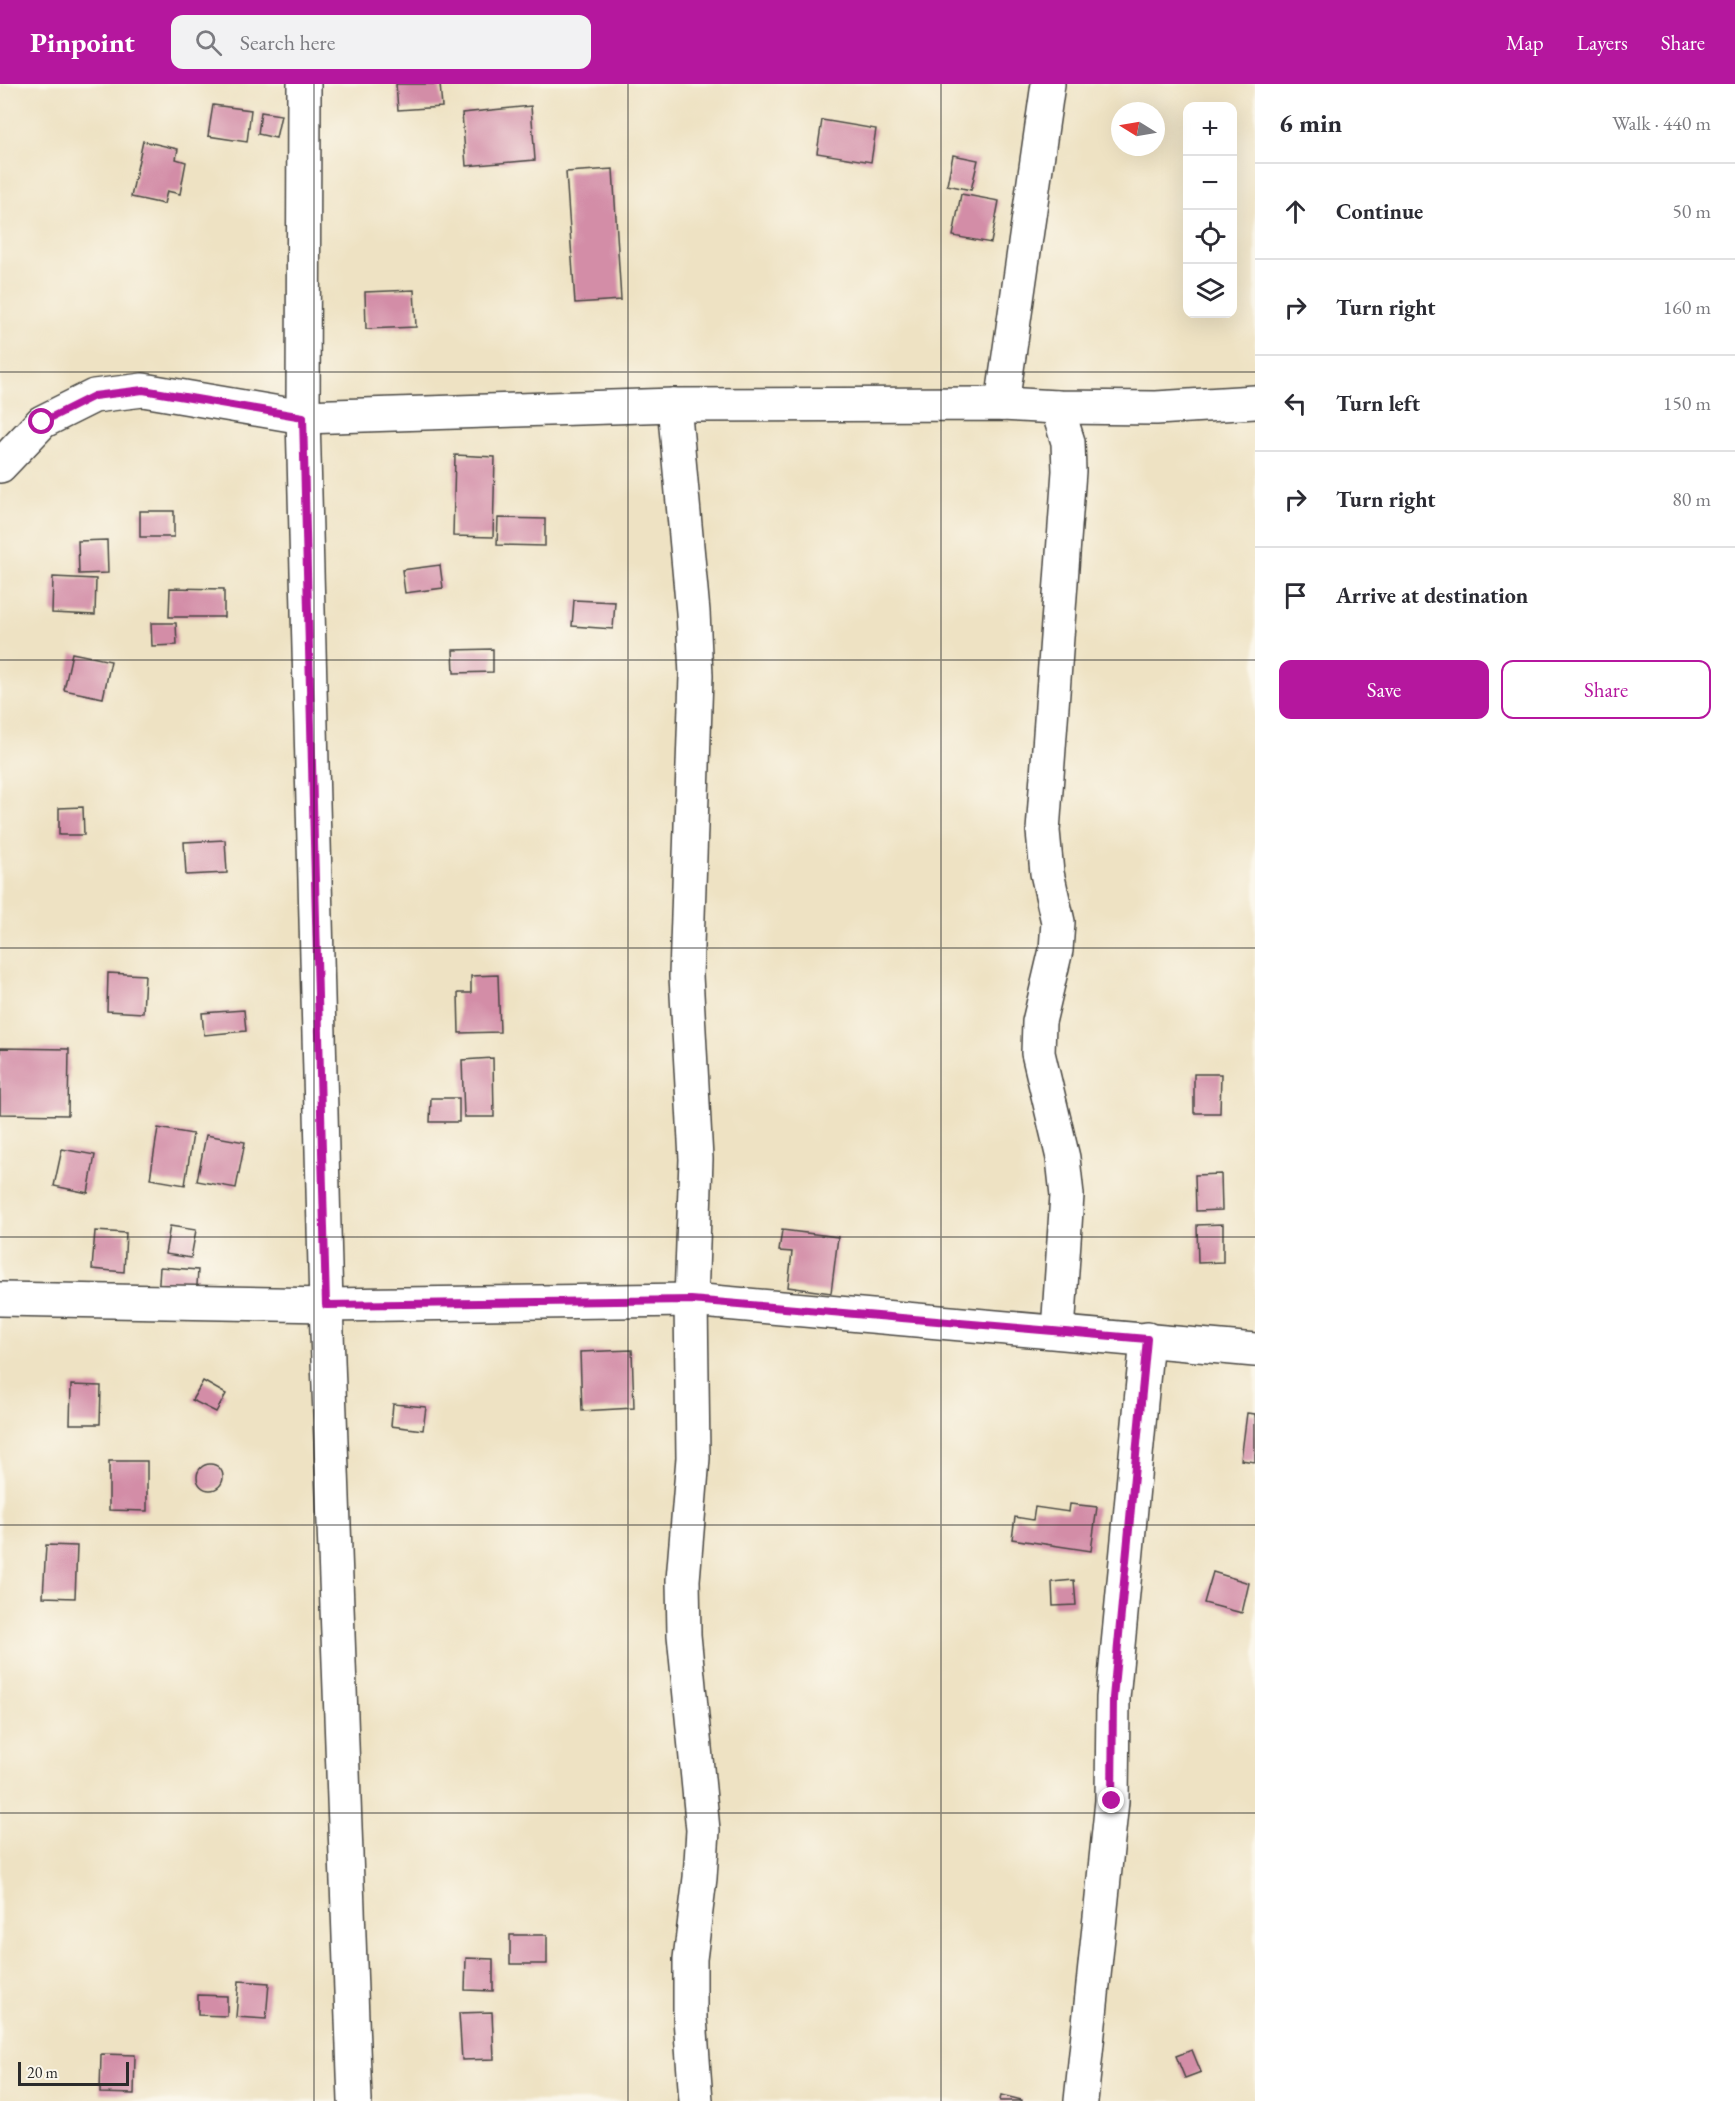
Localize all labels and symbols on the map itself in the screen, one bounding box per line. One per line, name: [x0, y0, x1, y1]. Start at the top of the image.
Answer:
north arrow: [1111, 102, 1165, 156]
route start: [28, 408, 54, 434]
route end: [1098, 1787, 1124, 1813]
scale bar: [18, 2059, 129, 2086]

